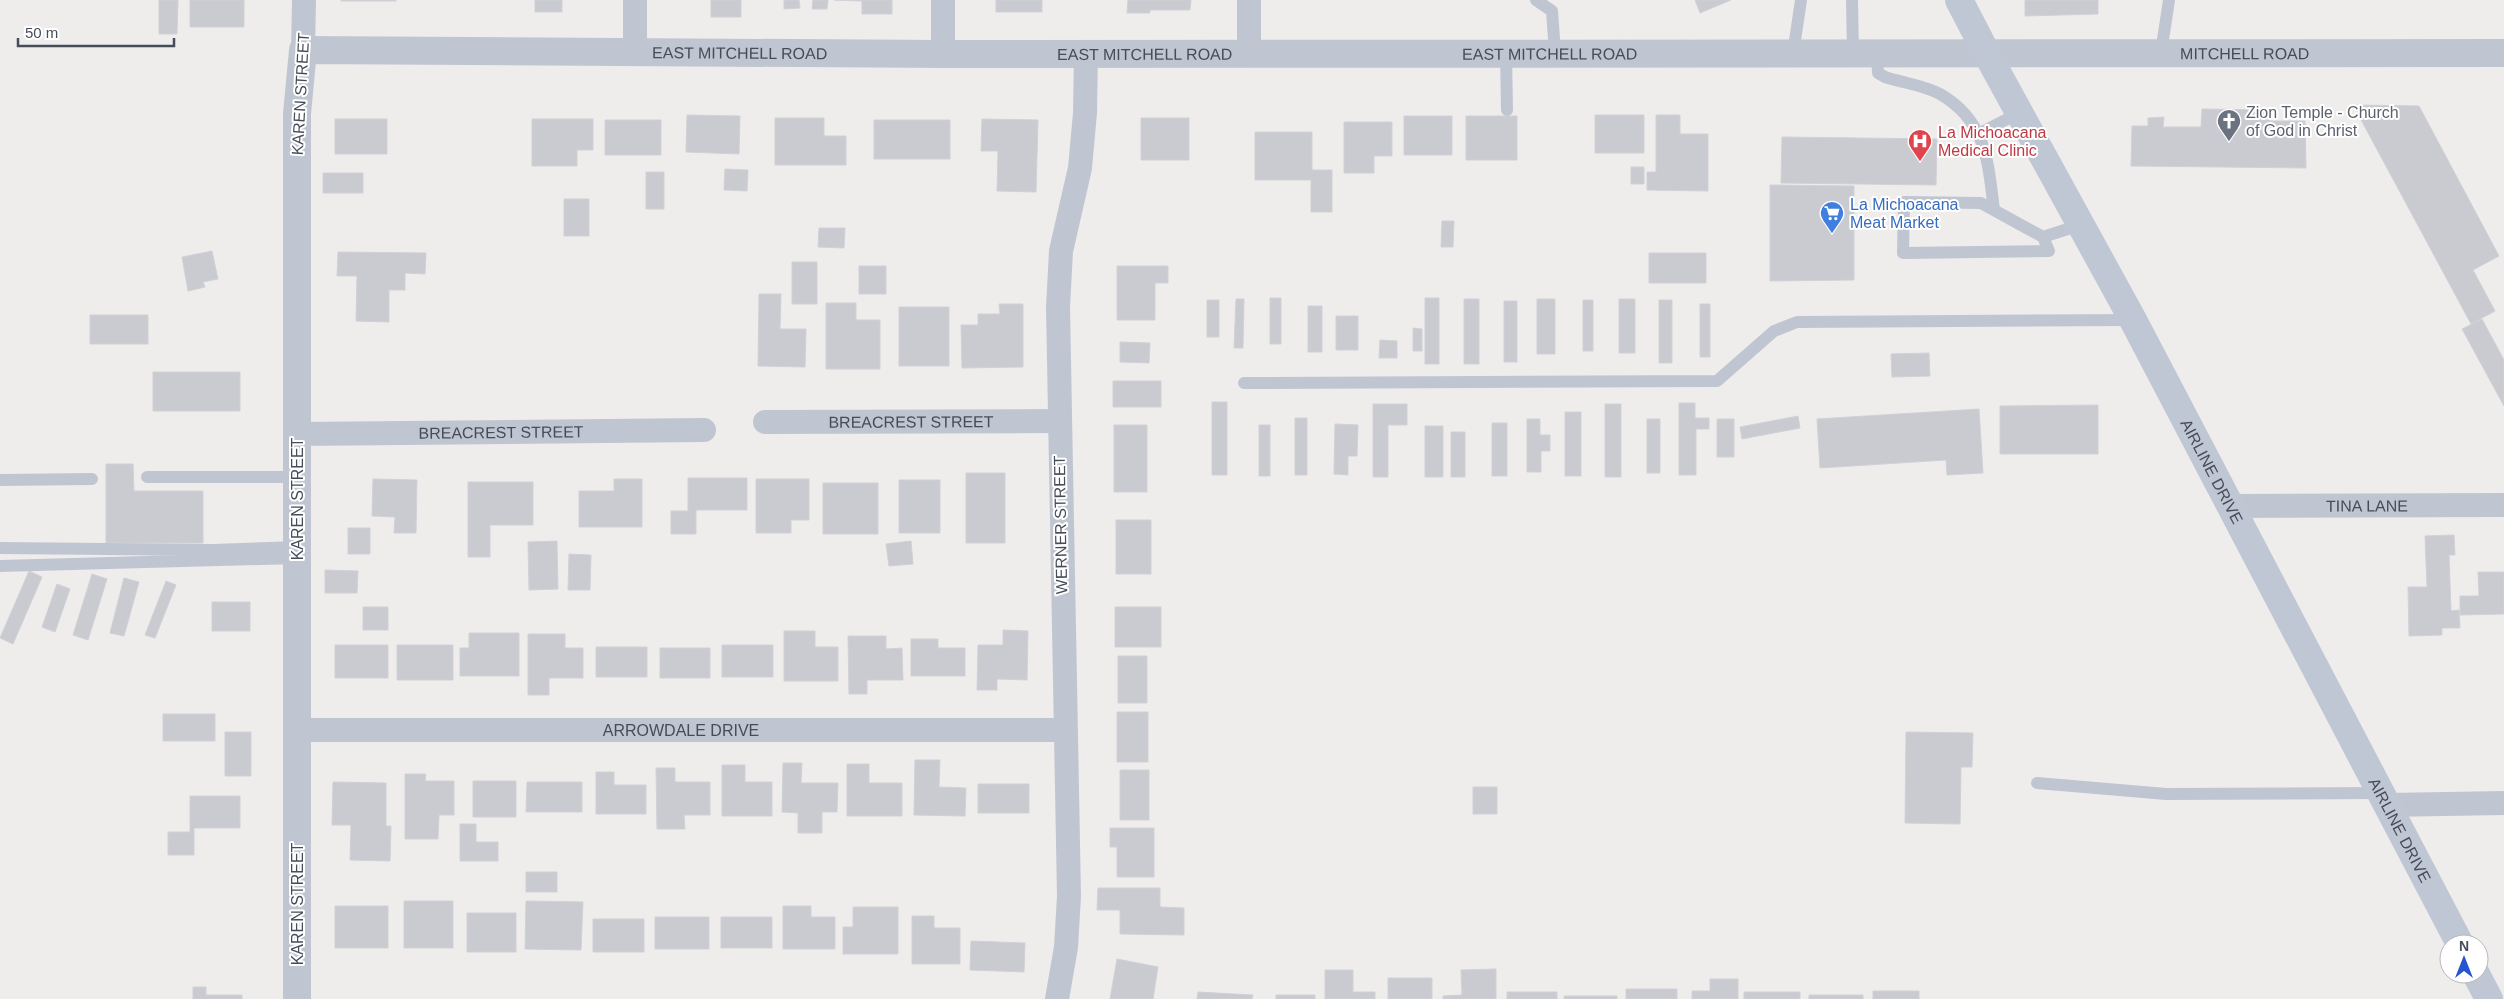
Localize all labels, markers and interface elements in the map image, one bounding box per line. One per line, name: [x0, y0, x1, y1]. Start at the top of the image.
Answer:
scale bar: [18, 15, 174, 47]
text: 50 m: [25, 24, 58, 41]
street label: KAREN STREET: [289, 32, 312, 156]
street label: EAST MITCHELL ROAD: [652, 44, 827, 62]
street label: MITCHELL ROAD: [2180, 45, 2309, 62]
street label: EAST MITCHELL ROAD: [1057, 46, 1232, 63]
street label: EAST MITCHELL ROAD: [1462, 46, 1637, 63]
place label: Zion Temple - Church of God in Christ: [2246, 104, 2399, 139]
church icon: Zion Temple - Church of God in Christ: [2216, 108, 2242, 142]
place label: La Michoacana Medical Clinic: [1938, 124, 2047, 159]
hospital icon: La Michoacana Medical Clinic: [1907, 128, 1933, 162]
place label: La Michoacana Meat Market: [1850, 196, 1959, 231]
supermarket icon: La Michoacana Meat Market: [1819, 200, 1845, 234]
street label: BREACREST STREET: [828, 413, 994, 431]
street label: AIRLINE DRIVE: [2177, 416, 2246, 527]
street label: BREACREST STREET: [418, 423, 584, 442]
street label: KAREN STREET: [289, 437, 306, 560]
street label: WERNER STREET: [1051, 455, 1070, 594]
street label: TINA LANE: [2326, 497, 2408, 515]
street label: ARROWDALE DRIVE: [603, 722, 759, 739]
street label: AIRLINE DRIVE: [2365, 775, 2434, 885]
street label: KAREN STREET: [289, 842, 306, 965]
north arrow: [2439, 934, 2489, 984]
text: N: [2459, 938, 2469, 954]

